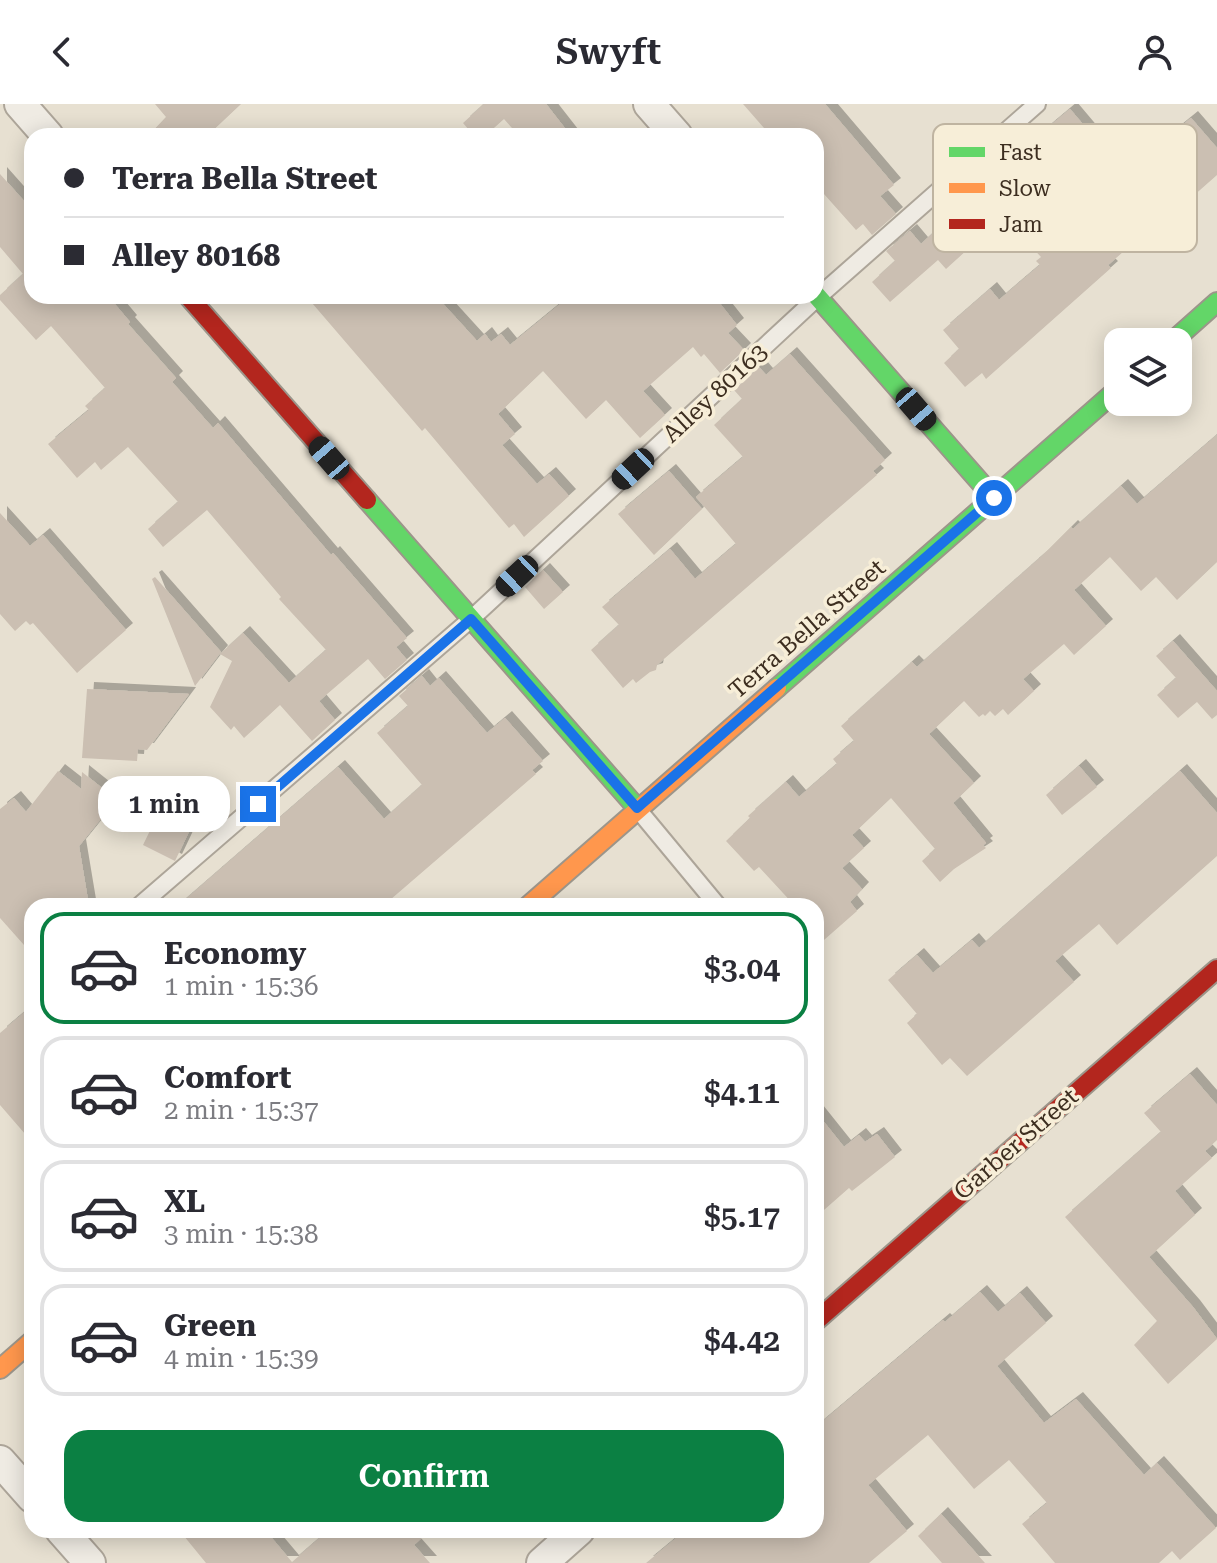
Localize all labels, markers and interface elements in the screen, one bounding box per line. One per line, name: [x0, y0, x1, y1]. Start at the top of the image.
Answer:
icon: back: [40, 30, 84, 74]
icon: person: [1133, 30, 1177, 74]
text: Swyft: [556, 31, 661, 73]
legend: [933, 124, 1197, 252]
text: Fast: [999, 140, 1042, 165]
text: Terra Bella Street: [112, 161, 377, 196]
text: Slow: [999, 176, 1052, 201]
text: Jam: [999, 212, 1043, 237]
text: Alley 80168: [112, 238, 280, 273]
map controls: [1104, 328, 1192, 416]
button: layers: [1104, 328, 1192, 416]
street label: Alley 80163: [657, 338, 773, 448]
car: [891, 383, 941, 435]
car: [304, 432, 354, 484]
car: [607, 444, 659, 494]
route start: [976, 480, 1012, 516]
car: [491, 551, 543, 601]
street label: Terra Bella Street: [723, 553, 891, 705]
callout: 1 min: [98, 776, 230, 832]
route end: [240, 786, 276, 822]
text: 1 min: [128, 789, 200, 819]
icon: car: [68, 932, 140, 1004]
text: Economy: [164, 936, 306, 971]
text: $3.04: [704, 951, 780, 986]
text: 1 min · 15:36: [164, 971, 319, 1001]
icon: car: [68, 1056, 140, 1128]
text: Comfort: [164, 1060, 291, 1095]
text: $4.11: [704, 1075, 780, 1110]
street label: Garber Street: [948, 1082, 1084, 1206]
text: 2 min · 15:37: [164, 1095, 319, 1125]
icon: car: [68, 1180, 140, 1252]
text: XL: [164, 1184, 205, 1219]
text: $5.17: [704, 1199, 780, 1234]
text: 3 min · 15:38: [164, 1219, 319, 1249]
icon: car: [68, 1304, 140, 1376]
text: Green: [164, 1308, 256, 1343]
text: $4.42: [704, 1323, 780, 1358]
text: 4 min · 15:39: [164, 1343, 319, 1373]
button: Confirm: [64, 1430, 784, 1522]

